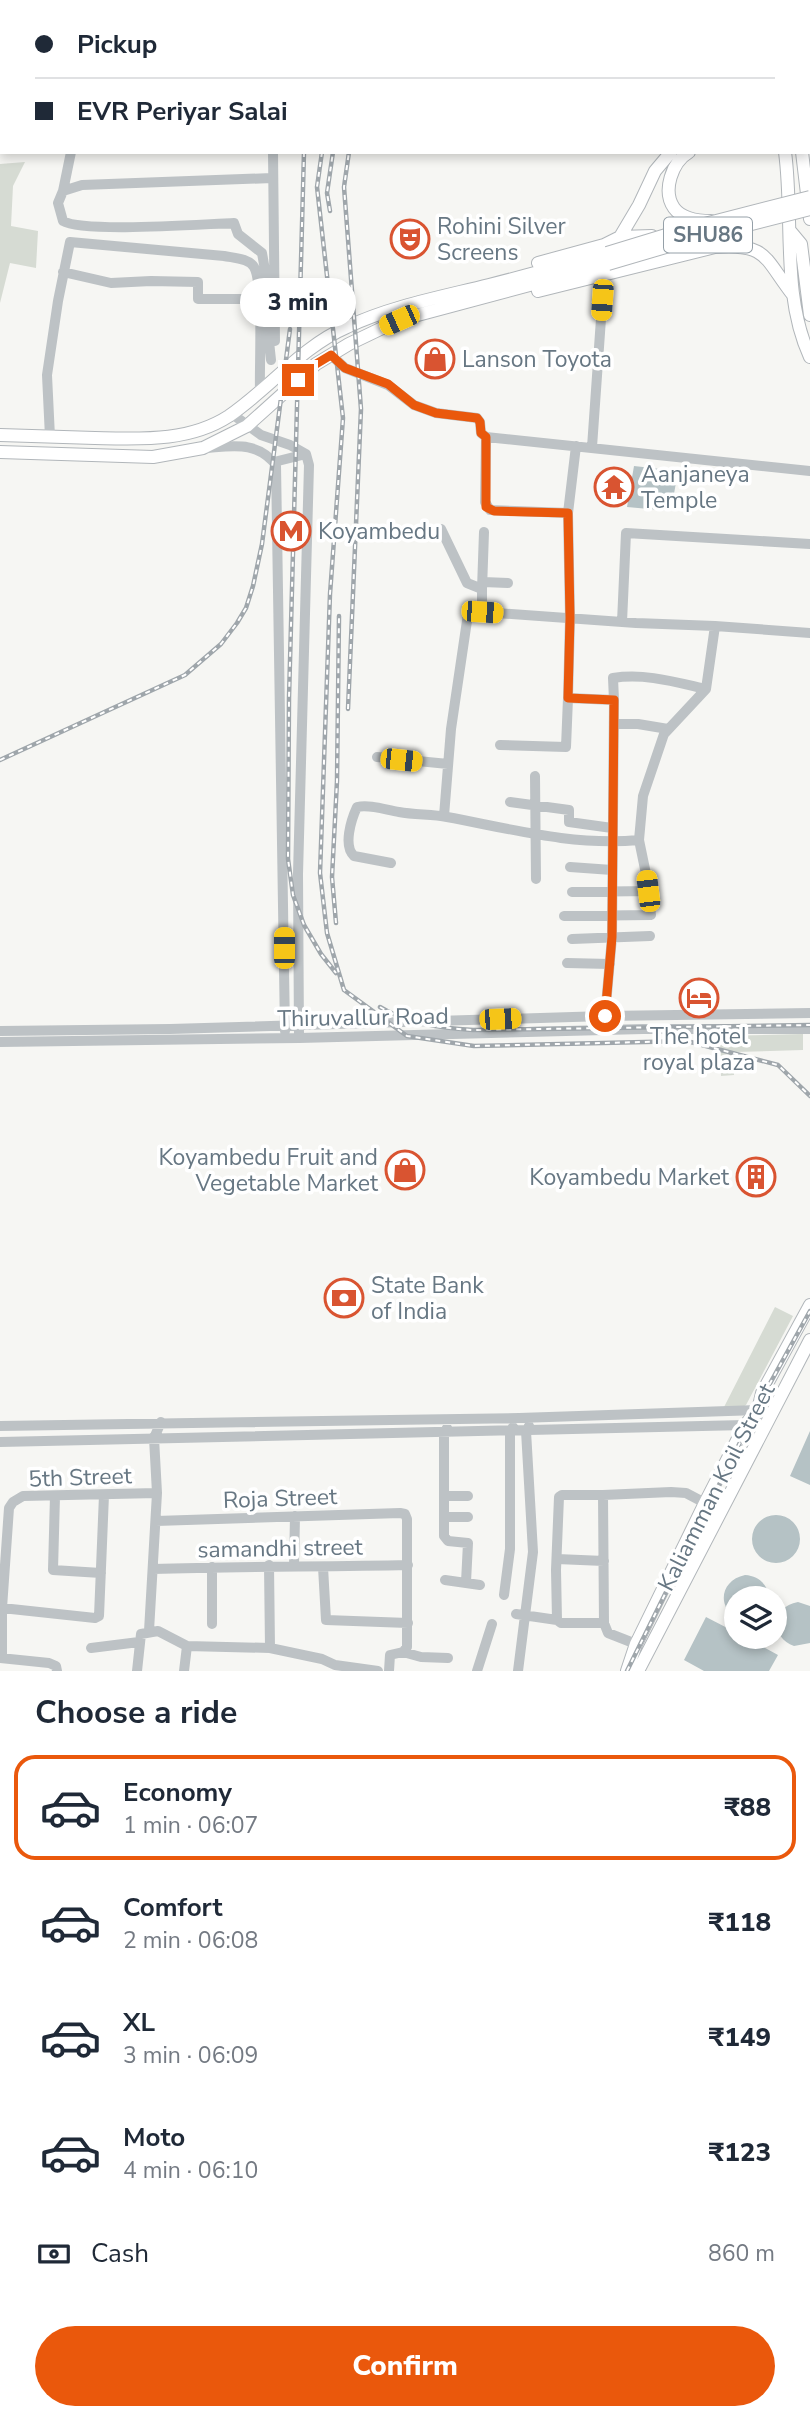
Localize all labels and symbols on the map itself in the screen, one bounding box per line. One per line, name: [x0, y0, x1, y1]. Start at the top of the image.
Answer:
place label: Rohini Silver Screens: [437, 211, 567, 268]
theatre icon: Rohini Silver Screens: [389, 218, 431, 260]
road number: SHU86: [664, 218, 752, 252]
callout: 3 min: [240, 278, 356, 328]
car: [591, 278, 614, 322]
car: [376, 302, 423, 338]
shop icon: Lanson Toyota: [414, 338, 456, 380]
place label: Lanson Toyota: [462, 344, 612, 375]
route end: [282, 364, 314, 396]
place label: Aanjaneya Temple: [641, 459, 750, 516]
temple icon: Aanjaneya Temple: [593, 466, 635, 508]
metro station icon: Koyambedu: [270, 510, 312, 552]
place label: Koyambedu: [318, 516, 440, 547]
car: [461, 600, 504, 624]
car: [380, 747, 423, 773]
car: [636, 869, 661, 913]
car: [274, 927, 295, 969]
hotel icon: The hotel royal plaza: [678, 977, 720, 1019]
route start: [589, 1000, 621, 1032]
street label: Thiruvallur Road: [277, 1001, 449, 1034]
car: [479, 1008, 522, 1030]
place label: The hotel royal plaza: [643, 1021, 755, 1078]
place label: Koyambedu Fruit and Vegetable Market: [158, 1142, 379, 1199]
shop icon: Koyambedu Fruit and Vegetable Market: [384, 1149, 426, 1191]
building icon: Koyambedu Market: [735, 1156, 777, 1198]
place label: Koyambedu Market: [529, 1162, 730, 1193]
place label: State Bank of India: [371, 1270, 484, 1327]
bank icon: State Bank of India: [323, 1277, 365, 1319]
street label: Kaliamman Koil Street: [651, 1377, 783, 1596]
street label: 5th Street: [28, 1460, 133, 1495]
street label: Roja Street: [222, 1481, 339, 1516]
street label: samandhi street: [197, 1532, 364, 1565]

